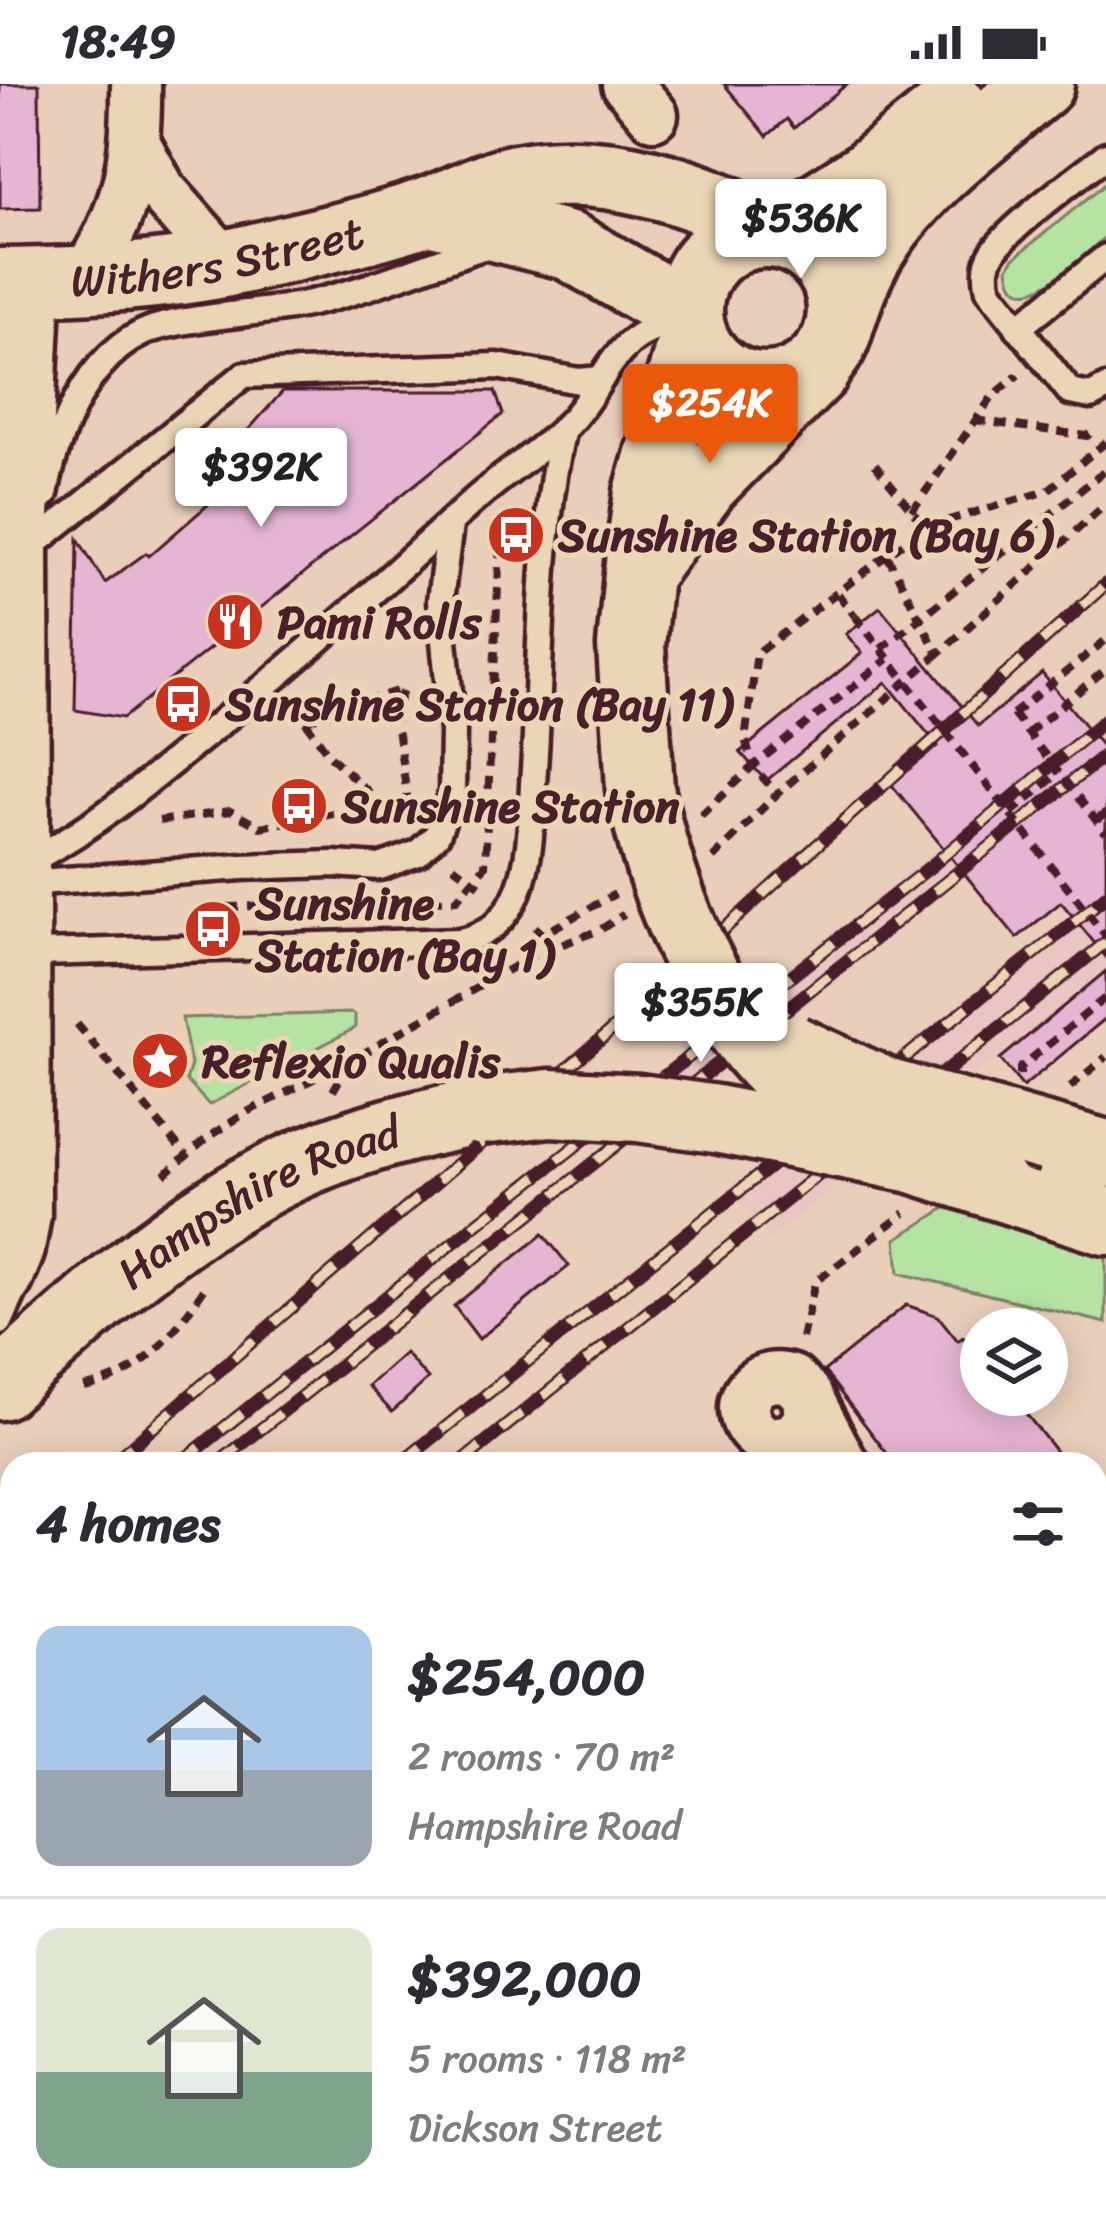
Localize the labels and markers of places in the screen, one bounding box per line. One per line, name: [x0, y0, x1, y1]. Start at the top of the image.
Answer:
pin: $536K: [717, 179, 885, 281]
pin: $254K: [626, 364, 794, 466]
pin: $392K: [177, 428, 345, 530]
place label: Sunshine Station (Bay 6): [557, 496, 1055, 576]
bus stop icon: Sunshine Station (Bay 6): [485, 504, 547, 566]
place label: Pami Rolls: [277, 583, 483, 663]
restaurant icon: Pami Rolls: [204, 591, 266, 653]
place label: Sunshine Station (Bay 11): [224, 665, 735, 745]
bus stop icon: Sunshine Station (Bay 11): [152, 673, 214, 735]
place label: Sunshine Station: [340, 767, 680, 847]
bus stop icon: Sunshine Station: [268, 775, 330, 837]
place label: Sunshine Station (Bay 1): [254, 864, 556, 996]
bus stop icon: Sunshine Station (Bay 1): [182, 898, 244, 960]
pin: $355K: [617, 963, 785, 1065]
place label: Reflexio Qualis: [201, 1022, 501, 1102]
place icon: Reflexio Qualis: [129, 1030, 191, 1092]

